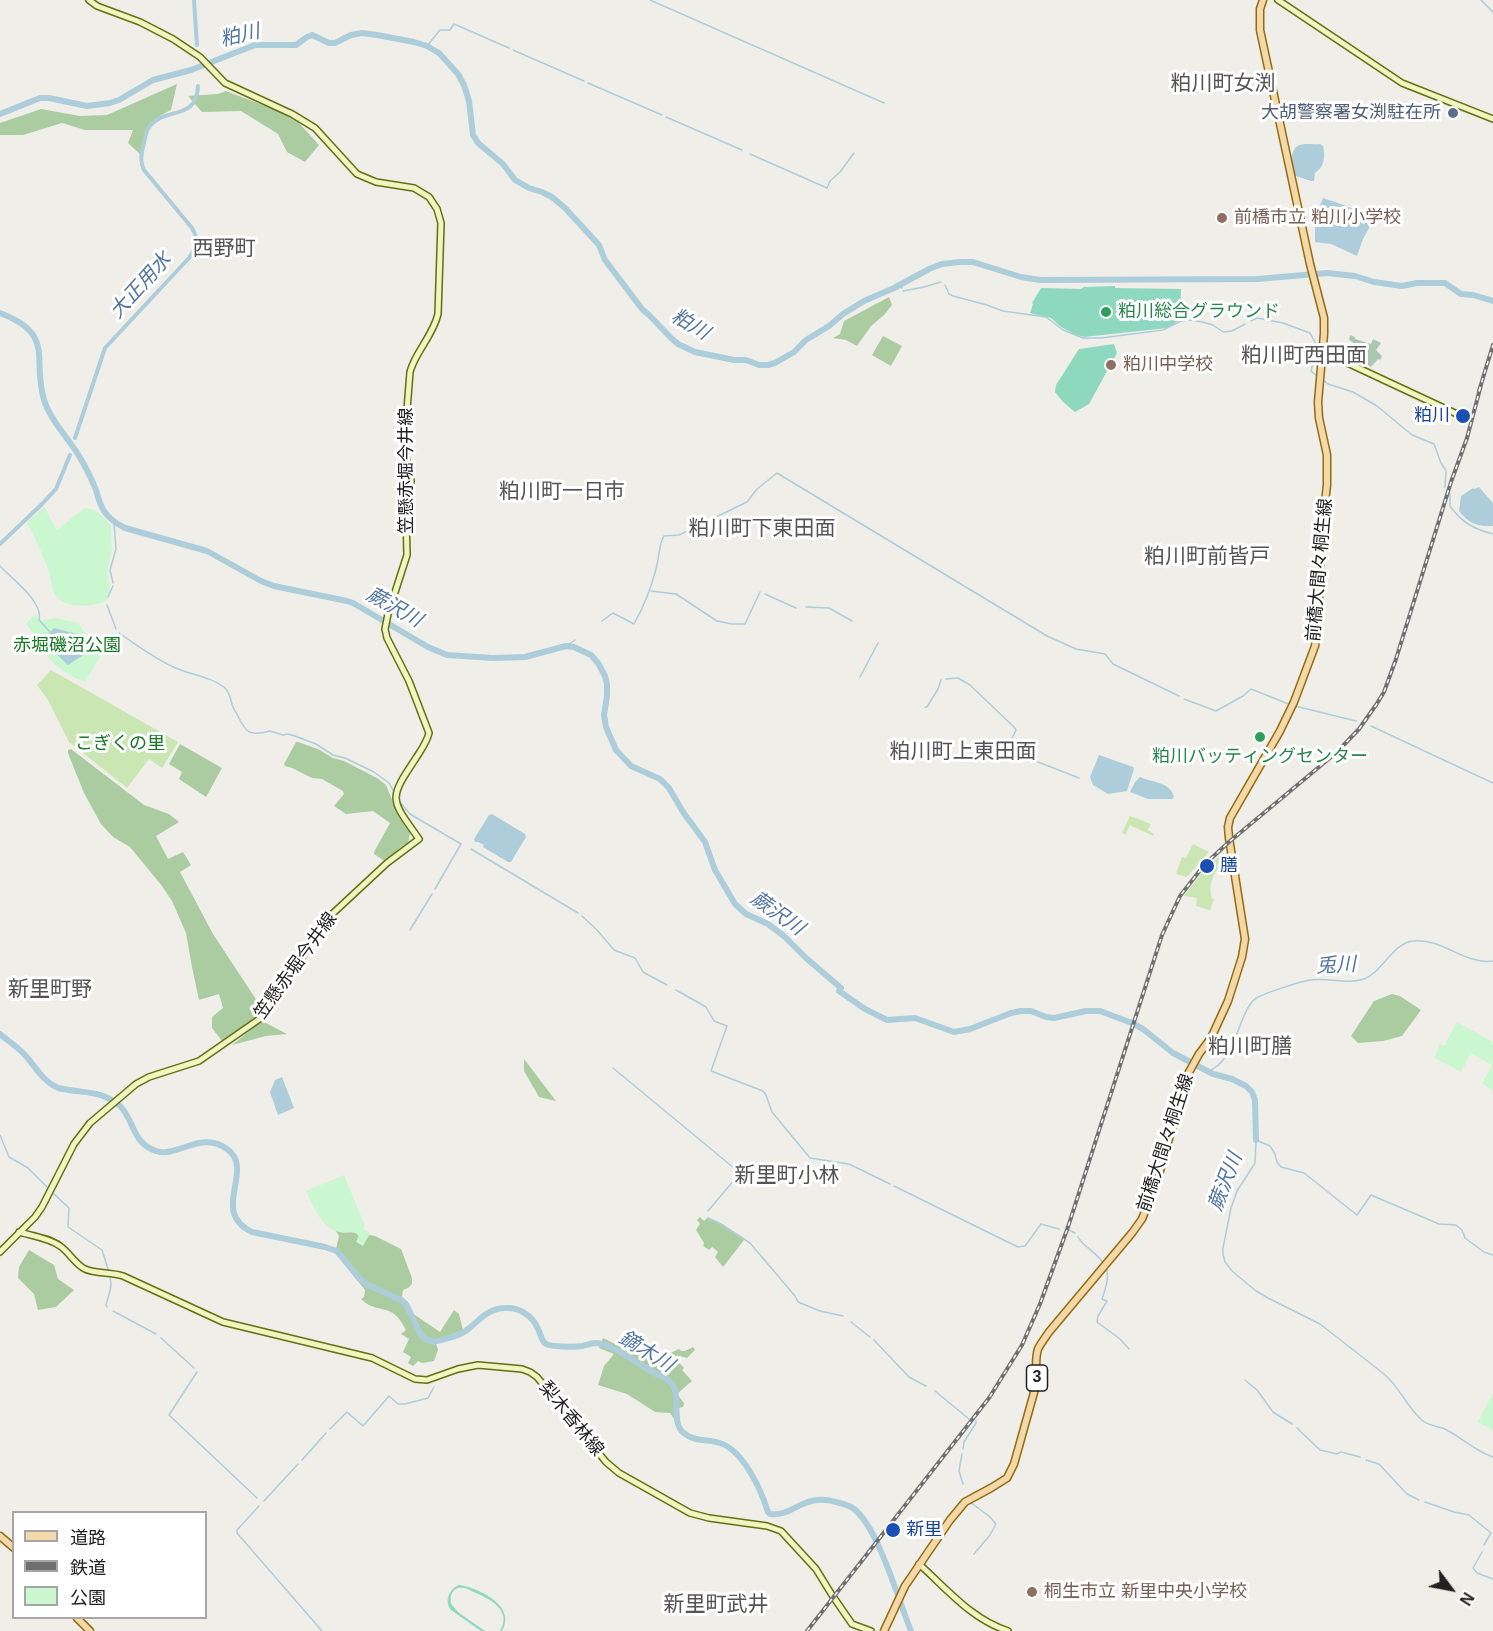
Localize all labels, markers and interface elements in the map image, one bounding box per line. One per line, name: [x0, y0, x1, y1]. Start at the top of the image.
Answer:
water label: 粕川: [218, 20, 262, 52]
district label: 粕川町女渕: [1171, 71, 1275, 97]
place label: 大胡警察署女渕駐在所: [1261, 102, 1441, 124]
marker: 大胡警察署女渕駐在所: [1446, 106, 1460, 120]
place label: 前橋市立 粕川小学校: [1234, 207, 1401, 229]
marker: 前橋市立 粕川小学校: [1215, 211, 1229, 225]
district label: 西野町: [193, 236, 255, 262]
water label: 大正用水: [105, 248, 177, 324]
place label: 粕川総合グラウンド: [1118, 301, 1280, 323]
water label: 粕川: [667, 304, 713, 346]
marker: 粕川総合グラウンド: [1099, 305, 1113, 319]
district label: 粕川町西田面: [1241, 343, 1367, 369]
place label: 粕川中学校: [1123, 354, 1213, 376]
marker: 粕川中学校: [1104, 358, 1118, 372]
place label: 粕川: [1414, 405, 1450, 427]
marker: 粕川: [1454, 407, 1472, 425]
street label: 笠懸赤堀今井線: [396, 408, 418, 534]
district label: 粕川町一日市: [499, 479, 625, 505]
street label: 前橋大間々桐生線: [1303, 497, 1337, 643]
district label: 粕川町下東田面: [689, 516, 835, 542]
district label: 粕川町前皆戸: [1144, 544, 1270, 570]
water label: 蕨沢川: [362, 583, 426, 633]
park label: 赤堀磯沼公園: [13, 635, 121, 657]
marker: 粕川バッティングセンター: [1253, 730, 1267, 744]
park label: こぎくの里: [75, 733, 165, 755]
district label: 粕川町上東田面: [890, 739, 1036, 765]
place label: 粕川バッティングセンター: [1152, 746, 1368, 768]
place label: 膳: [1220, 855, 1238, 877]
marker: 膳: [1198, 857, 1216, 875]
water label: 蕨沢川: [746, 887, 808, 941]
street label: 笠懸赤堀今井線: [250, 909, 342, 1023]
water label: 兎川: [1315, 953, 1357, 979]
district label: 新里町野: [8, 977, 92, 1003]
district label: 粕川町膳: [1208, 1034, 1292, 1060]
street label: 前橋大間々桐生線: [1133, 1071, 1199, 1215]
water label: 蕨沢川: [1204, 1150, 1248, 1214]
district label: 新里町小林: [735, 1163, 839, 1189]
water label: 鏑木川: [614, 1326, 678, 1378]
road number: 3: [1026, 1365, 1048, 1391]
street label: 梨木香林線: [534, 1377, 608, 1461]
legend: [12, 1511, 207, 1619]
place label: 新里: [906, 1519, 942, 1541]
marker: 新里: [884, 1521, 902, 1539]
text: 道路: [70, 1528, 106, 1548]
text: 鉄道: [70, 1558, 106, 1578]
north arrow: [1421, 1559, 1481, 1619]
place label: 桐生市立 新里中央小学校: [1044, 1581, 1247, 1603]
marker: 桐生市立 新里中央小学校: [1025, 1585, 1039, 1599]
text: 公園: [70, 1588, 106, 1608]
text: N: [1456, 1589, 1477, 1608]
district label: 新里町武井: [664, 1592, 768, 1618]

